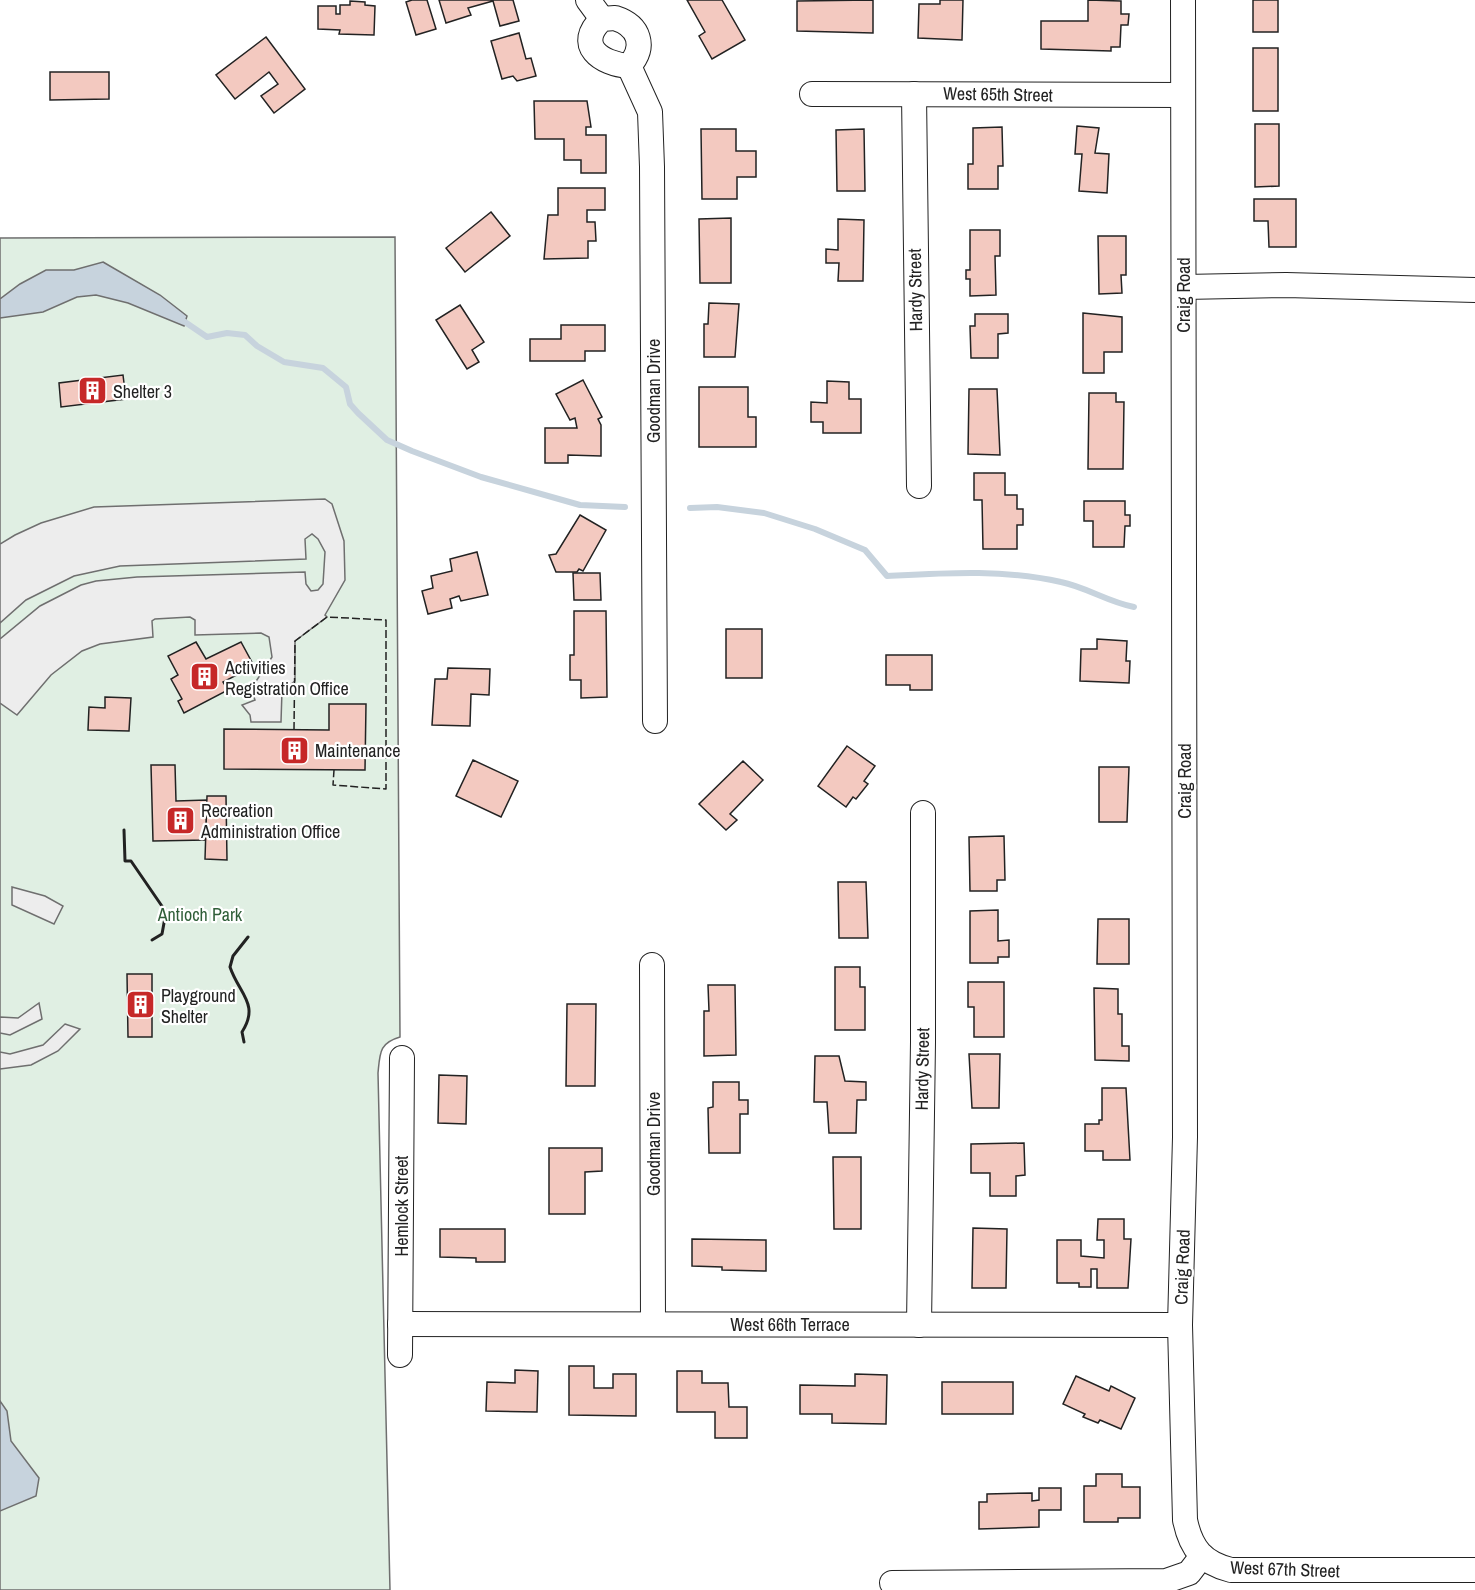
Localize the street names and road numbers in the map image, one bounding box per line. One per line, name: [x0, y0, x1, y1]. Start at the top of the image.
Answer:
street label: West 65th Street: [943, 81, 1053, 107]
street label: Hardy Street: [902, 248, 928, 332]
street label: Craig Road: [1171, 257, 1196, 333]
street label: Goodman Drive: [641, 339, 666, 443]
street label: Craig Road: [1172, 743, 1197, 819]
street label: Hardy Street: [909, 1027, 935, 1111]
street label: Goodman Drive: [641, 1092, 666, 1196]
street label: Hemlock Street: [389, 1156, 414, 1256]
street label: Craig Road: [1168, 1229, 1196, 1305]
street label: West 66th Terrace: [730, 1312, 850, 1337]
street label: West 67th Street: [1230, 1555, 1340, 1583]

